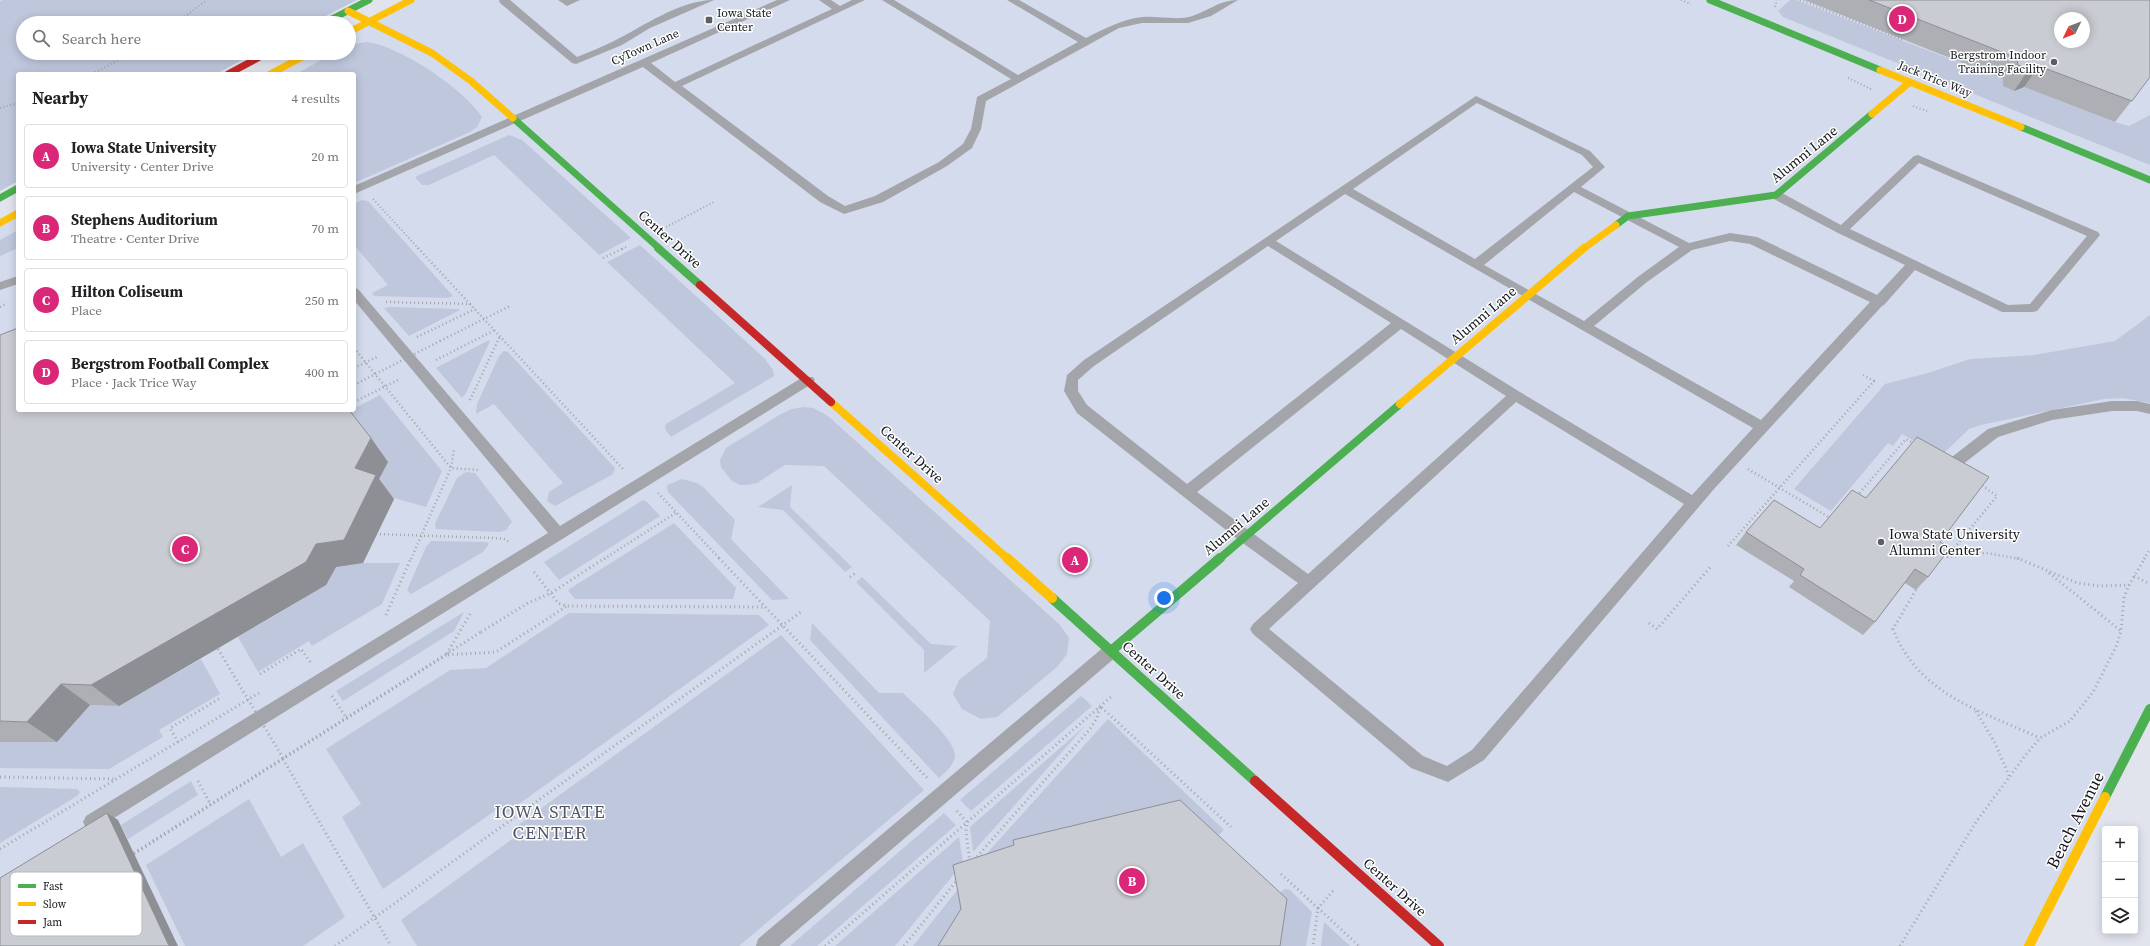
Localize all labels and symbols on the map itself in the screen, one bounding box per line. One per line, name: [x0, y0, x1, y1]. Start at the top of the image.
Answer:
pin: D: [1889, 4, 1915, 34]
place label: Iowa State Center: [717, 5, 772, 35]
north arrow: [2054, 12, 2090, 48]
marker: Iowa State Center: [704, 15, 714, 25]
street label: CyTown Lane: [609, 25, 681, 69]
place label: Bergstrom Indoor Training Facility: [1950, 47, 2047, 77]
street label: Jack Trice Way: [1895, 57, 1975, 101]
marker: Bergstrom Indoor Training Facility: [2049, 57, 2059, 67]
street label: Alumni Lane: [1766, 121, 1842, 187]
street label: Center Drive: [634, 205, 706, 273]
street label: Alumni Lane: [1446, 281, 1520, 349]
street label: Center Drive: [876, 420, 948, 488]
street label: Alumni Lane: [1199, 492, 1273, 560]
place label: Iowa State University Alumni Center: [1889, 524, 2021, 560]
pin: C: [172, 534, 198, 564]
marker: Iowa State University Alumni Center: [1876, 537, 1886, 547]
pin: A: [1062, 545, 1088, 575]
your location: [1154, 588, 1174, 608]
street label: Center Drive: [1118, 636, 1190, 704]
street label: Beach Avenue: [2040, 767, 2110, 873]
district label: IOWA STATE CENTER: [494, 799, 606, 845]
street label: Center Drive: [1359, 853, 1431, 921]
pin: B: [1119, 866, 1145, 896]
legend: [10, 872, 142, 936]
text: Fast: [43, 879, 63, 894]
text: Slow: [43, 897, 67, 912]
text: Jam: [42, 915, 62, 930]

